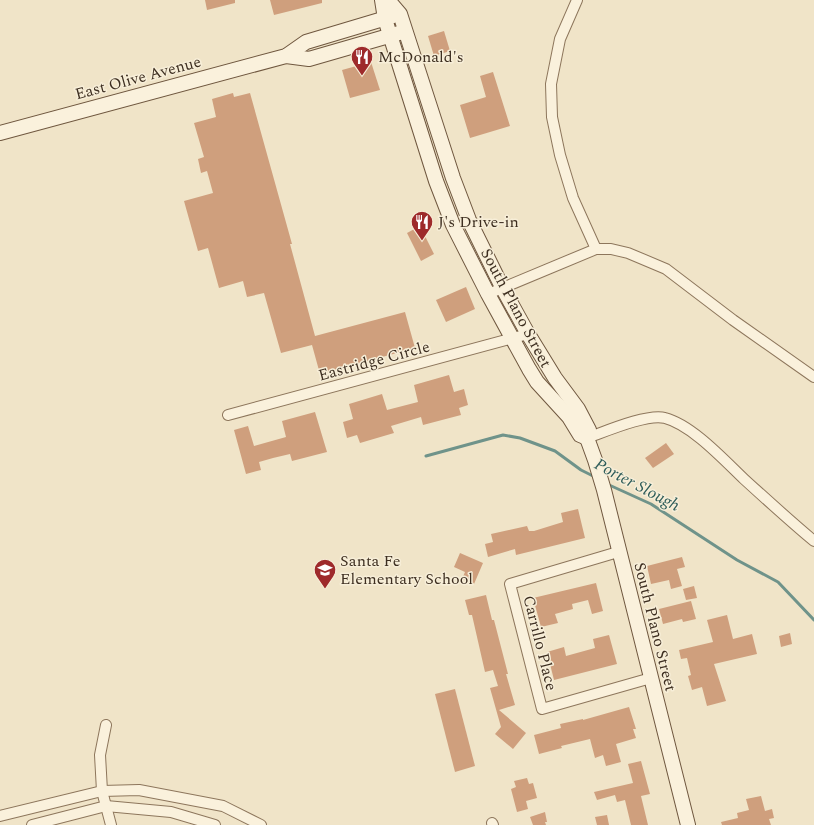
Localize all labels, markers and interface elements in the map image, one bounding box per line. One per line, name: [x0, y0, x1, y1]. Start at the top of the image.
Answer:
restaurant icon: McDonald's: [349, 44, 375, 77]
place label: McDonald's: [378, 45, 464, 69]
street label: East Olive Avenue: [72, 50, 204, 106]
restaurant icon: J's Drive-in: [409, 209, 435, 242]
place label: J's Drive-in: [438, 210, 519, 234]
street label: South Plano Street: [474, 244, 558, 372]
street label: Eastridge Circle: [316, 335, 432, 387]
water label: Porter Slough: [590, 452, 685, 519]
place label: Santa Fe Elementary School: [340, 549, 473, 591]
school or university icon: Santa Fe Elementary School: [312, 557, 338, 590]
street label: South Plano Street: [627, 560, 683, 694]
street label: Carrillo Place: [517, 593, 563, 693]

